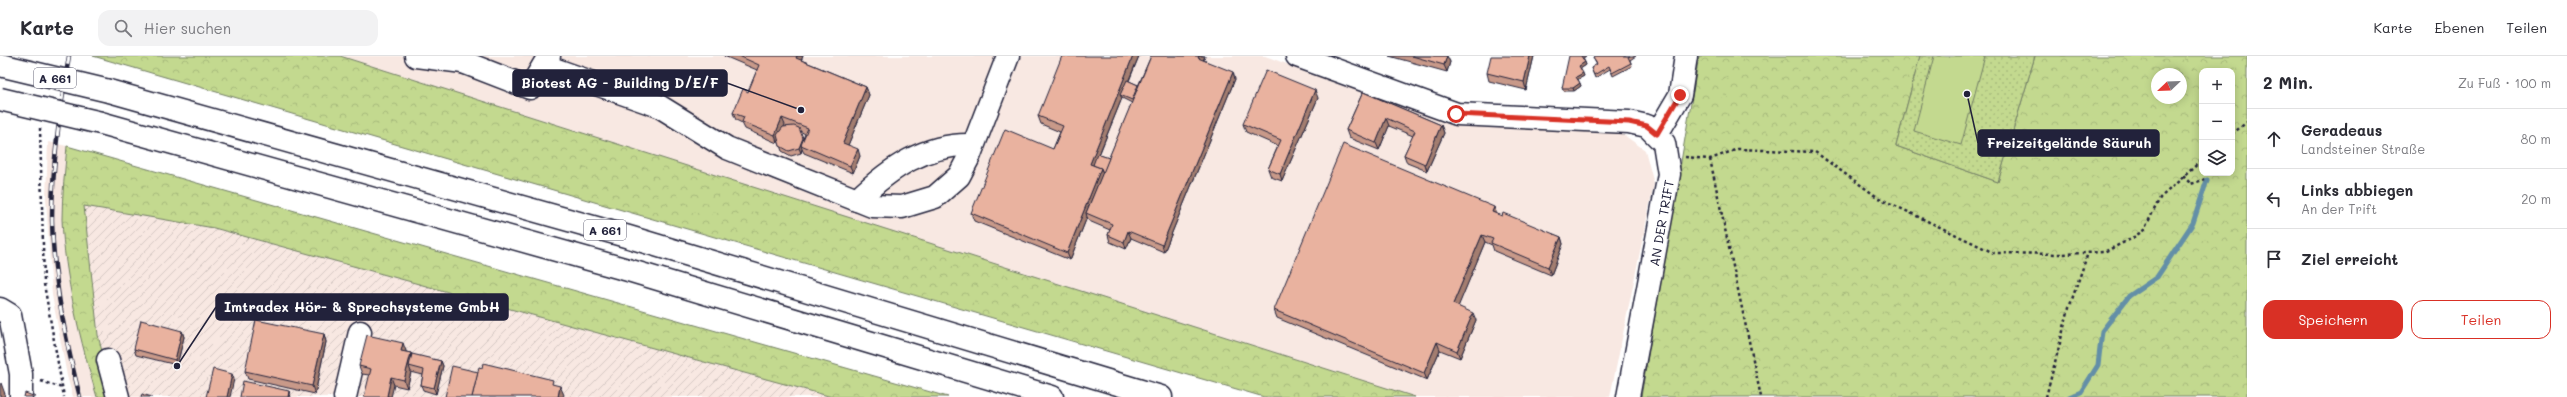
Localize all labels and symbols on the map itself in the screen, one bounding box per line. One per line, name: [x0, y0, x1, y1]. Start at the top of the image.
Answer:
road number: A 661: [34, 68, 76, 88]
north arrow: [2151, 68, 2187, 104]
callout: Biotest AG - Building D/E/F: [513, 70, 727, 96]
text: Biotest AG - Building D/E/F: [521, 73, 719, 92]
route end: [1671, 86, 1689, 104]
route start: [1447, 105, 1465, 123]
callout: Freizeitgelände Säuruh: [1978, 130, 2159, 156]
text: Freizeitgelände Säuruh: [1987, 133, 2151, 152]
street label: AN DER TRIFT: [1645, 178, 1677, 268]
road number: A 661: [584, 220, 626, 240]
callout: Imtradex Hör- & Sprechsysteme GmbH: [216, 294, 508, 320]
text: Imtradex Hör- & Sprechsysteme GmbH: [224, 297, 500, 316]

